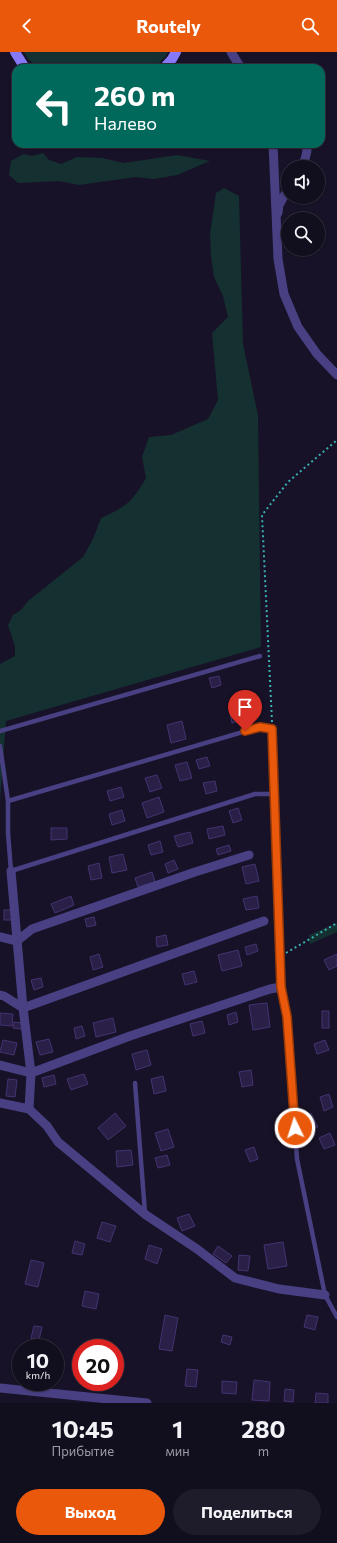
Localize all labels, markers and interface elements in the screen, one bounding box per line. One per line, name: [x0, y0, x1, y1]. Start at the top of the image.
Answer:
icon: back: [16, 15, 38, 37]
text: Routely: [136, 15, 201, 37]
icon: search: [299, 15, 321, 37]
text: 260 m: [94, 78, 175, 112]
icon: left: [28, 80, 80, 132]
text: Налево: [94, 112, 157, 134]
map controls: [281, 160, 325, 256]
button: sound: [281, 160, 325, 204]
button: search: [281, 212, 325, 256]
pin: [228, 690, 262, 731]
icon: arrive: [234, 696, 256, 718]
position arrow: [274, 1107, 316, 1149]
speed limit sign: 20: [72, 1339, 124, 1391]
text: 10: [27, 1348, 49, 1372]
text: km/h: [26, 1369, 50, 1381]
text: 10:45: [52, 1414, 114, 1443]
text: 1: [172, 1414, 183, 1443]
text: 280: [241, 1414, 285, 1443]
text: Прибытие: [52, 1443, 114, 1459]
text: мин: [166, 1443, 190, 1459]
text: m: [258, 1443, 269, 1459]
button: Выход: [16, 1489, 165, 1535]
button: Поделиться: [173, 1489, 321, 1535]

